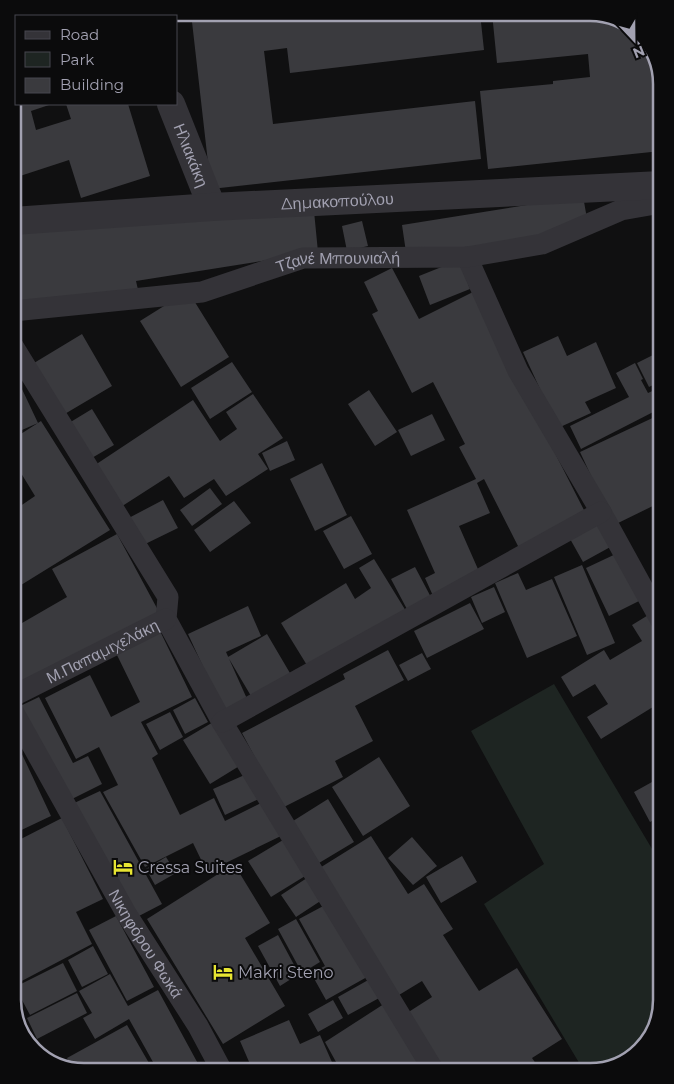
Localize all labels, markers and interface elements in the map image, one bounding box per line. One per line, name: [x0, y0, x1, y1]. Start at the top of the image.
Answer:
legend: [15, 15, 178, 105]
north arrow: [609, 15, 659, 65]
text: Road: [60, 25, 99, 44]
text: N: [630, 42, 647, 63]
text: Park: [60, 50, 94, 69]
text: Building: [60, 75, 124, 94]
street label: Ηλιακάκη: [170, 121, 212, 190]
street label: Δημακοπούλου: [281, 189, 394, 214]
street label: Τζανέ Μπουνιαλή: [273, 248, 400, 276]
street label: Μ.Παπαμιχελάκη: [43, 615, 162, 688]
hotel icon: Cressa Suites: [112, 856, 134, 878]
place label: Cressa Suites: [138, 858, 243, 877]
street label: Νικηφόρου Φωκά: [105, 886, 187, 1002]
hotel icon: Makri Steno: [212, 961, 234, 983]
place label: Makri Steno: [238, 963, 334, 982]

